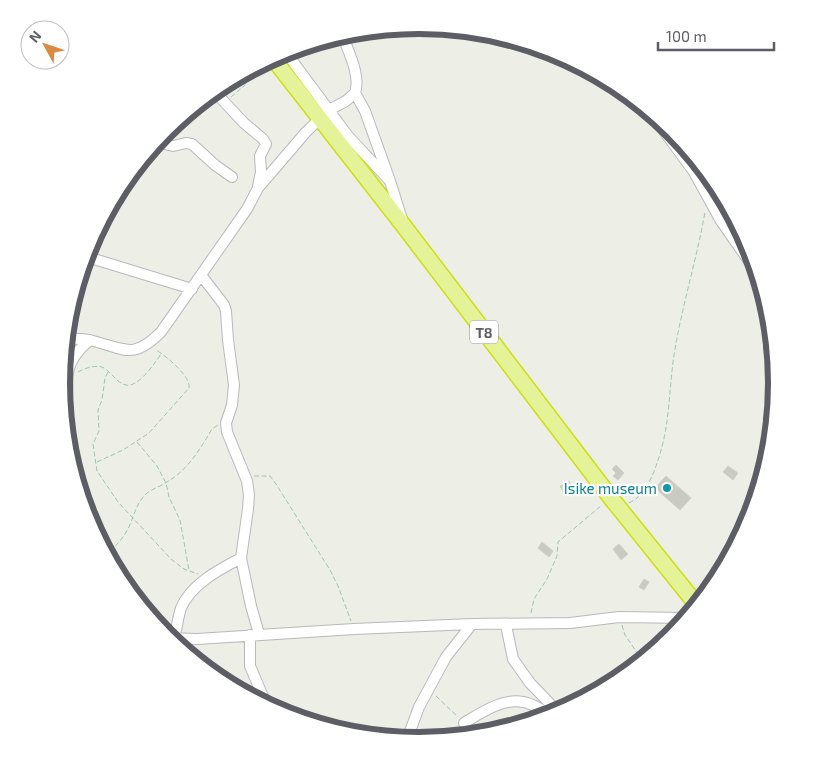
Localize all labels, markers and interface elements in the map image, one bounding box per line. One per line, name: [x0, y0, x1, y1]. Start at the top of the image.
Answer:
north arrow: [20, 20, 70, 70]
scale bar: [658, 20, 774, 52]
text: N: [25, 27, 44, 46]
text: 100 m: [666, 27, 707, 45]
road number: T8: [470, 321, 498, 344]
place label: Isike museum: [564, 479, 657, 497]
marker: Isike museum: [661, 482, 673, 494]

